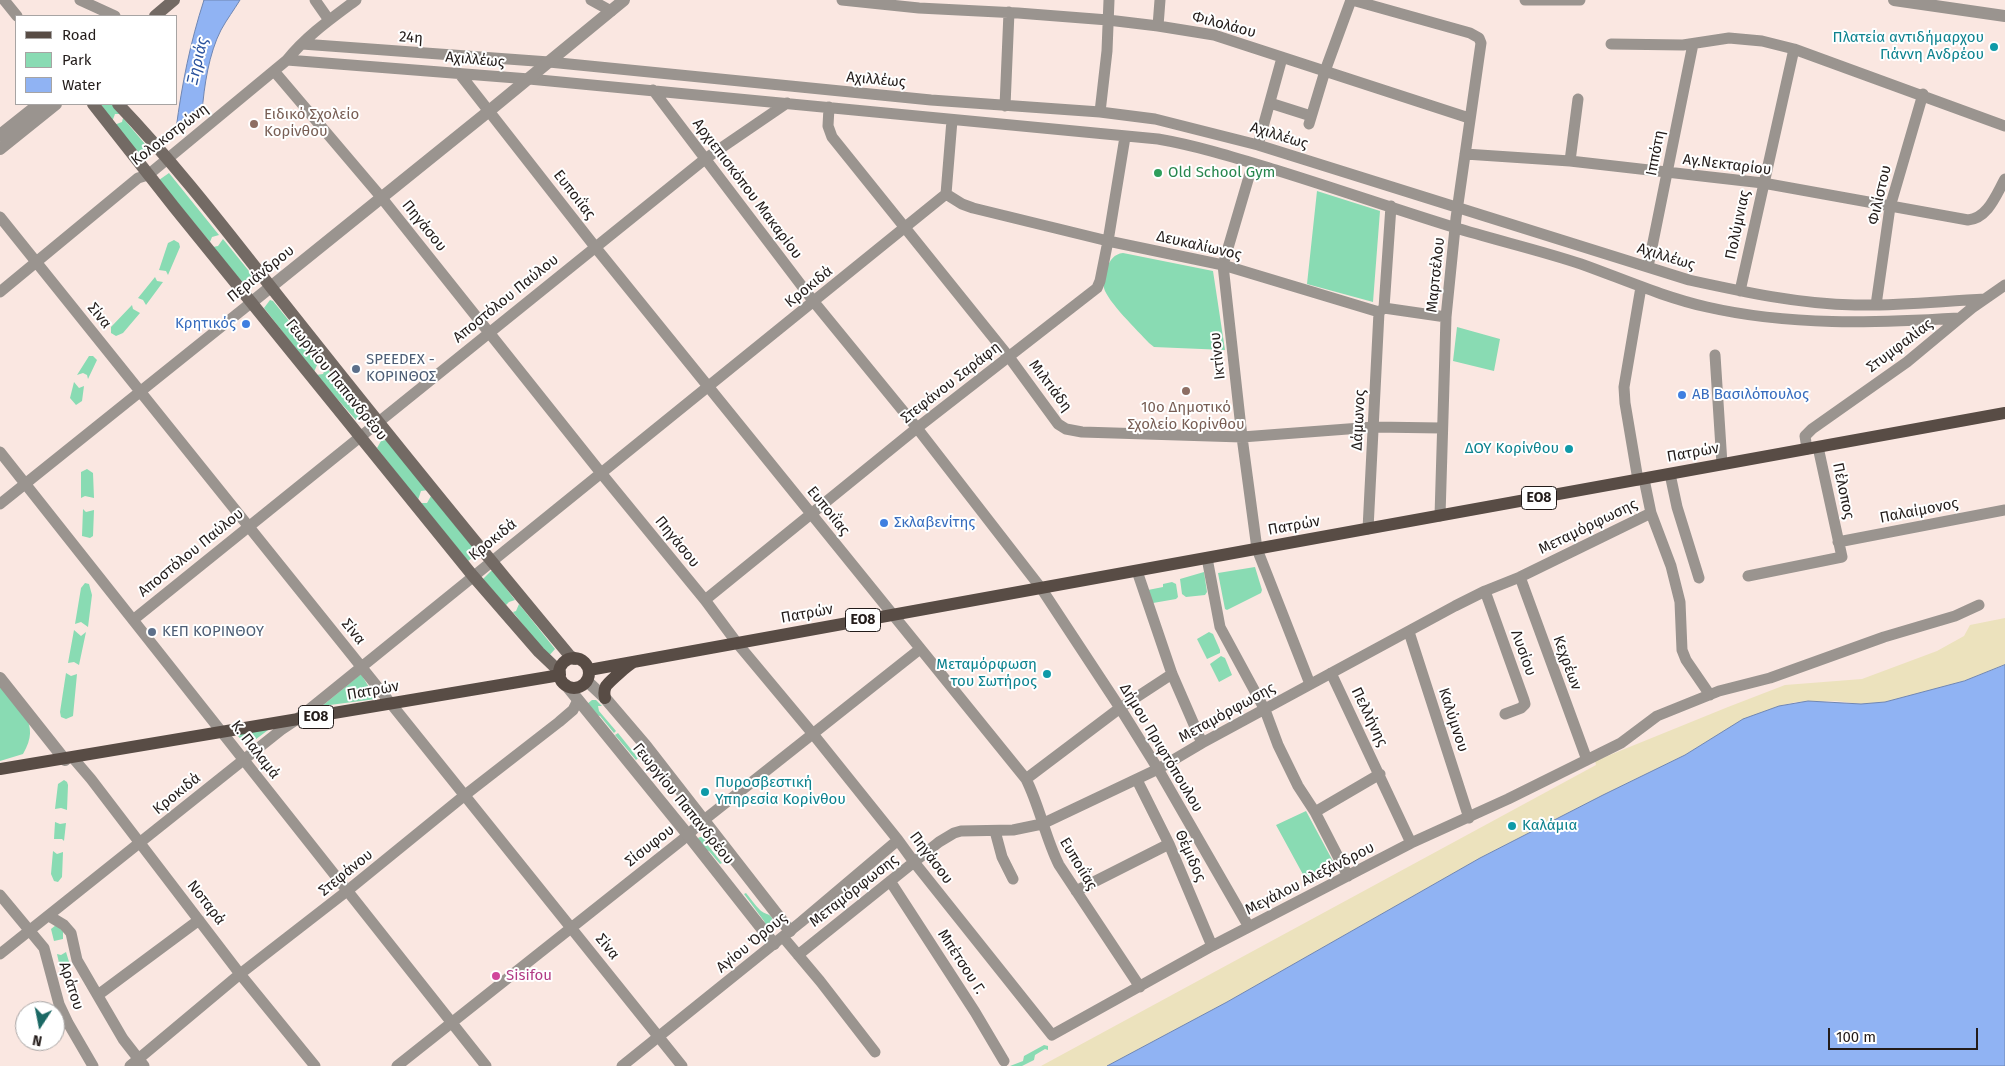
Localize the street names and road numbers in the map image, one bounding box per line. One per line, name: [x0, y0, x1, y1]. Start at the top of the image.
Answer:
street label: Φιλολάου: [1190, 8, 1258, 42]
street label: 24η: [398, 28, 424, 48]
street label: Αχιλλέως: [445, 48, 505, 72]
street label: Αχιλλέως: [846, 68, 906, 92]
street label: Κολοκοτρώνη: [128, 100, 212, 170]
street label: Αρχιεπισκόπου Μακαρίου: [688, 115, 806, 263]
street label: Αχιλλέως: [1248, 119, 1310, 153]
street label: Ιππότη: [1643, 129, 1669, 177]
street label: Αγ.Νεκταρίου: [1682, 151, 1772, 179]
street label: Φιλίστου: [1864, 163, 1896, 227]
street label: Ευποιΐας: [549, 167, 599, 223]
street label: Πολύμνιας: [1722, 189, 1754, 261]
street label: Πηγάσου: [398, 197, 450, 255]
street label: Δευκαλίωνος: [1155, 227, 1243, 265]
street label: Μαρτσέλου: [1423, 236, 1449, 314]
street label: Αχιλλέως: [1635, 240, 1697, 274]
street label: Περιάνδρου: [224, 242, 298, 306]
street label: Αποστόλου Παύλου: [450, 251, 562, 347]
street label: Κροκιδά: [782, 262, 836, 312]
street label: Σίνα: [83, 300, 115, 332]
street label: Στυμφαλίας: [1863, 315, 1937, 377]
street label: Γεωργίου Παπανδρέου: [281, 316, 391, 444]
street label: Ικτίνου: [1207, 331, 1229, 381]
street label: Στεφάνου Σαράφη: [898, 338, 1004, 428]
street label: Μιλτιάδη: [1025, 357, 1075, 415]
street label: Δάμωνος: [1348, 389, 1370, 451]
street label: Πατρών: [1665, 440, 1721, 466]
street label: Πέλοπος: [1828, 461, 1858, 521]
street label: Ευποιΐας: [803, 483, 853, 539]
road number: ΕΟ8: [1522, 486, 1556, 509]
street label: Μεταμόρφωσης: [1536, 495, 1640, 559]
street label: Παλαίμονος: [1878, 495, 1960, 527]
street label: Αποστόλου Παύλου: [135, 505, 247, 601]
street label: Πηγάσου: [651, 513, 703, 571]
street label: Πατρών: [1266, 513, 1322, 539]
street label: Κροκιδά: [466, 515, 520, 565]
street label: Πατρών: [779, 601, 835, 627]
road number: ΕΟ8: [846, 608, 880, 632]
street label: Σίνα: [337, 616, 369, 648]
street label: Λυσίου: [1506, 628, 1540, 678]
street label: Κεχρέων: [1549, 633, 1585, 693]
street label: Πατρών: [345, 678, 401, 704]
street label: Μεταμόρφωσης: [1176, 679, 1278, 747]
street label: Δήμου Πριφτόπουλου: [1115, 680, 1207, 816]
street label: Πελλήνης: [1347, 684, 1391, 750]
street label: Καλύμνου: [1434, 686, 1472, 754]
road number: ΕΟ8: [298, 706, 334, 729]
street label: Κ. Παλαμά: [227, 717, 283, 783]
street label: Γεωργίου Παπανδρέου: [628, 740, 738, 868]
street label: Κροκιδά: [150, 769, 204, 819]
street label: Σίσυφου: [622, 821, 678, 871]
street label: Θέμιδος: [1171, 827, 1209, 885]
street label: Πηγάσου: [905, 828, 957, 888]
street label: Ευποιΐας: [1055, 835, 1101, 893]
street label: Μεγάλου Αλεξάνδρου: [1242, 839, 1378, 919]
street label: Στεφάνου: [315, 846, 377, 900]
street label: Μεταμόρφωσης: [806, 851, 902, 931]
street label: Νοταρά: [183, 877, 229, 929]
street label: Αγίου Όρους: [713, 909, 791, 977]
street label: Μπέτσου Γ.: [933, 926, 989, 998]
street label: Σίνα: [591, 931, 623, 963]
street label: Αράτου: [55, 960, 87, 1012]

